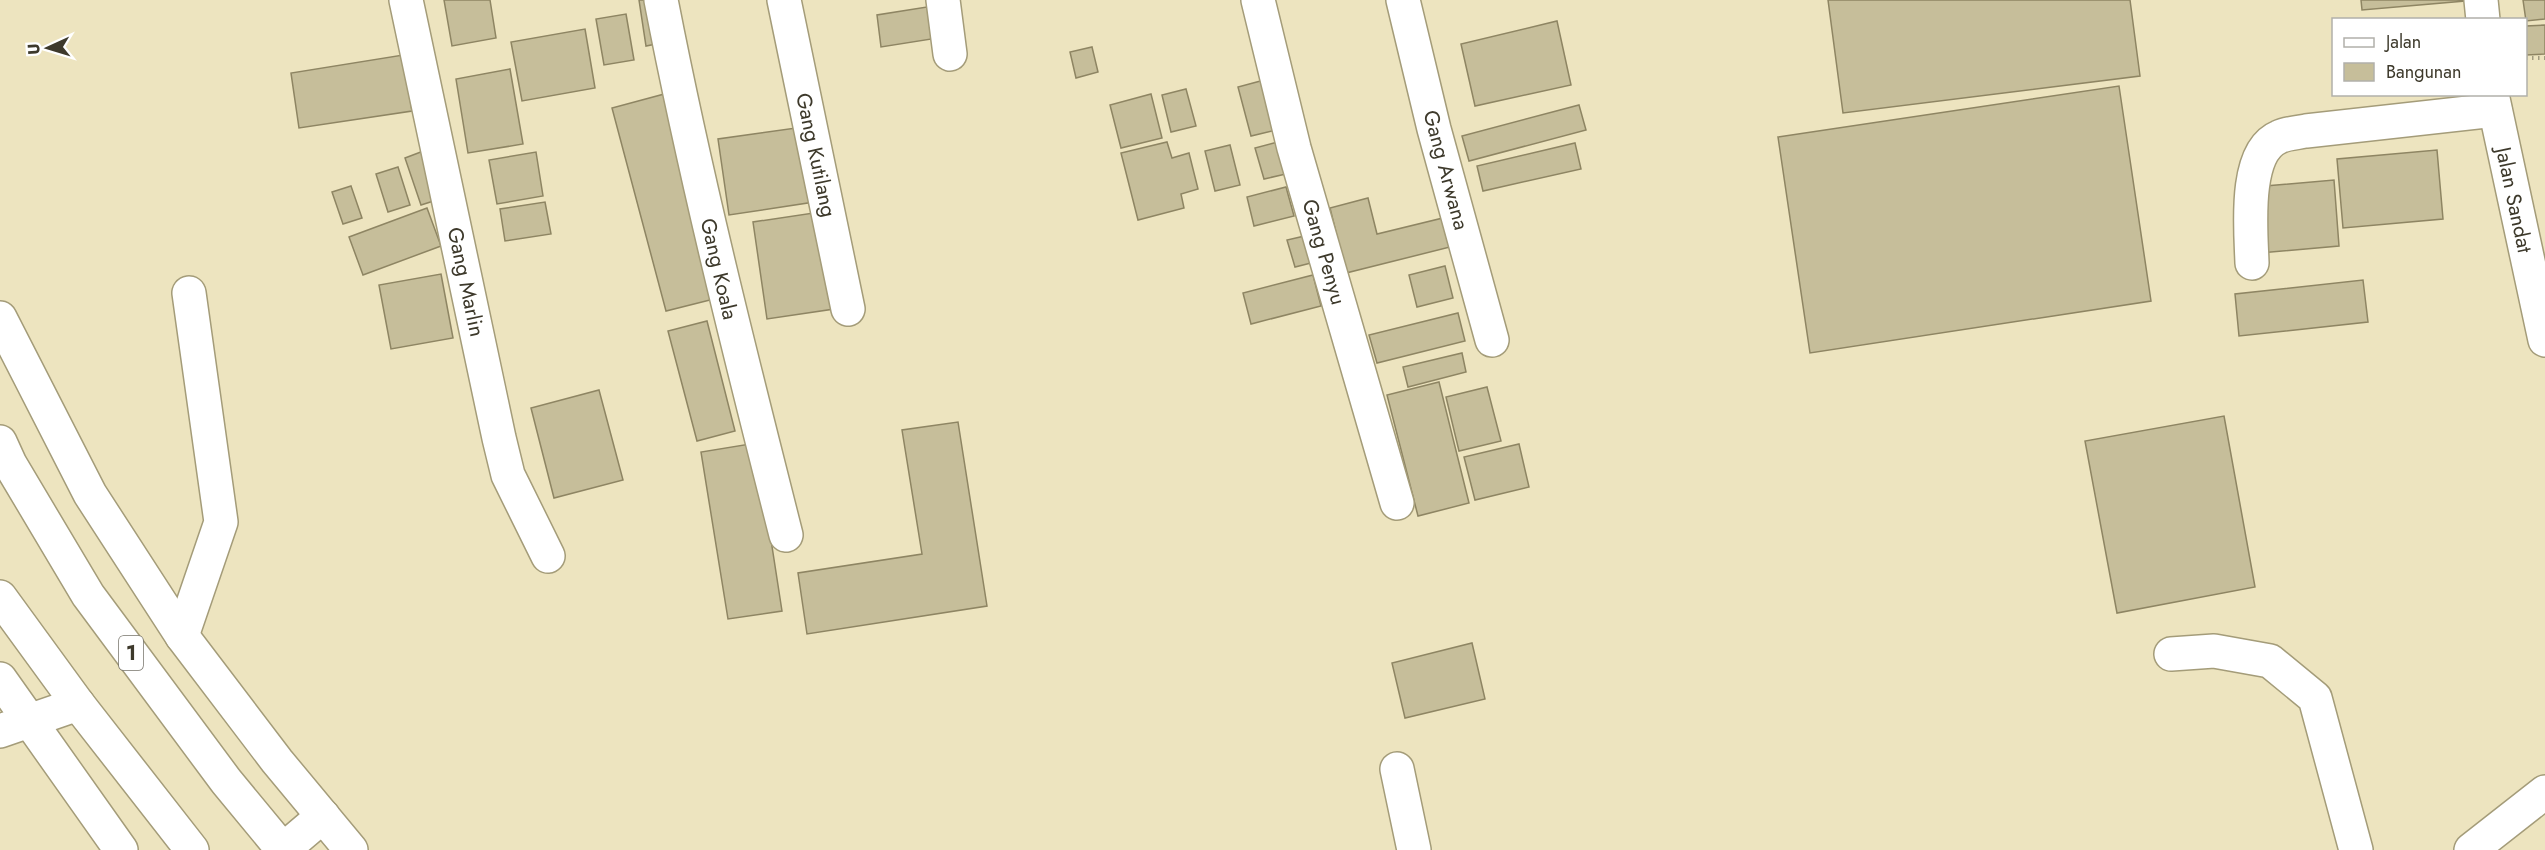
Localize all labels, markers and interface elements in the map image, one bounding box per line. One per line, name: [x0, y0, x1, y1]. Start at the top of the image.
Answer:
north arrow: [18, 18, 78, 78]
legend: [2332, 18, 2527, 96]
text: Jalan: [2384, 29, 2421, 55]
text: U: [22, 43, 45, 55]
text: Bangunan: [2386, 59, 2461, 85]
street label: Gang Kutilang: [788, 90, 844, 220]
street label: Gang Arwana: [1416, 107, 1476, 233]
street label: Jalan Sandat: [2488, 142, 2540, 256]
street label: Gang Penyu: [1295, 196, 1353, 308]
street label: Gang Koala: [693, 215, 745, 323]
street label: Gang Marlin: [440, 224, 492, 340]
road number: 1: [119, 636, 143, 670]

